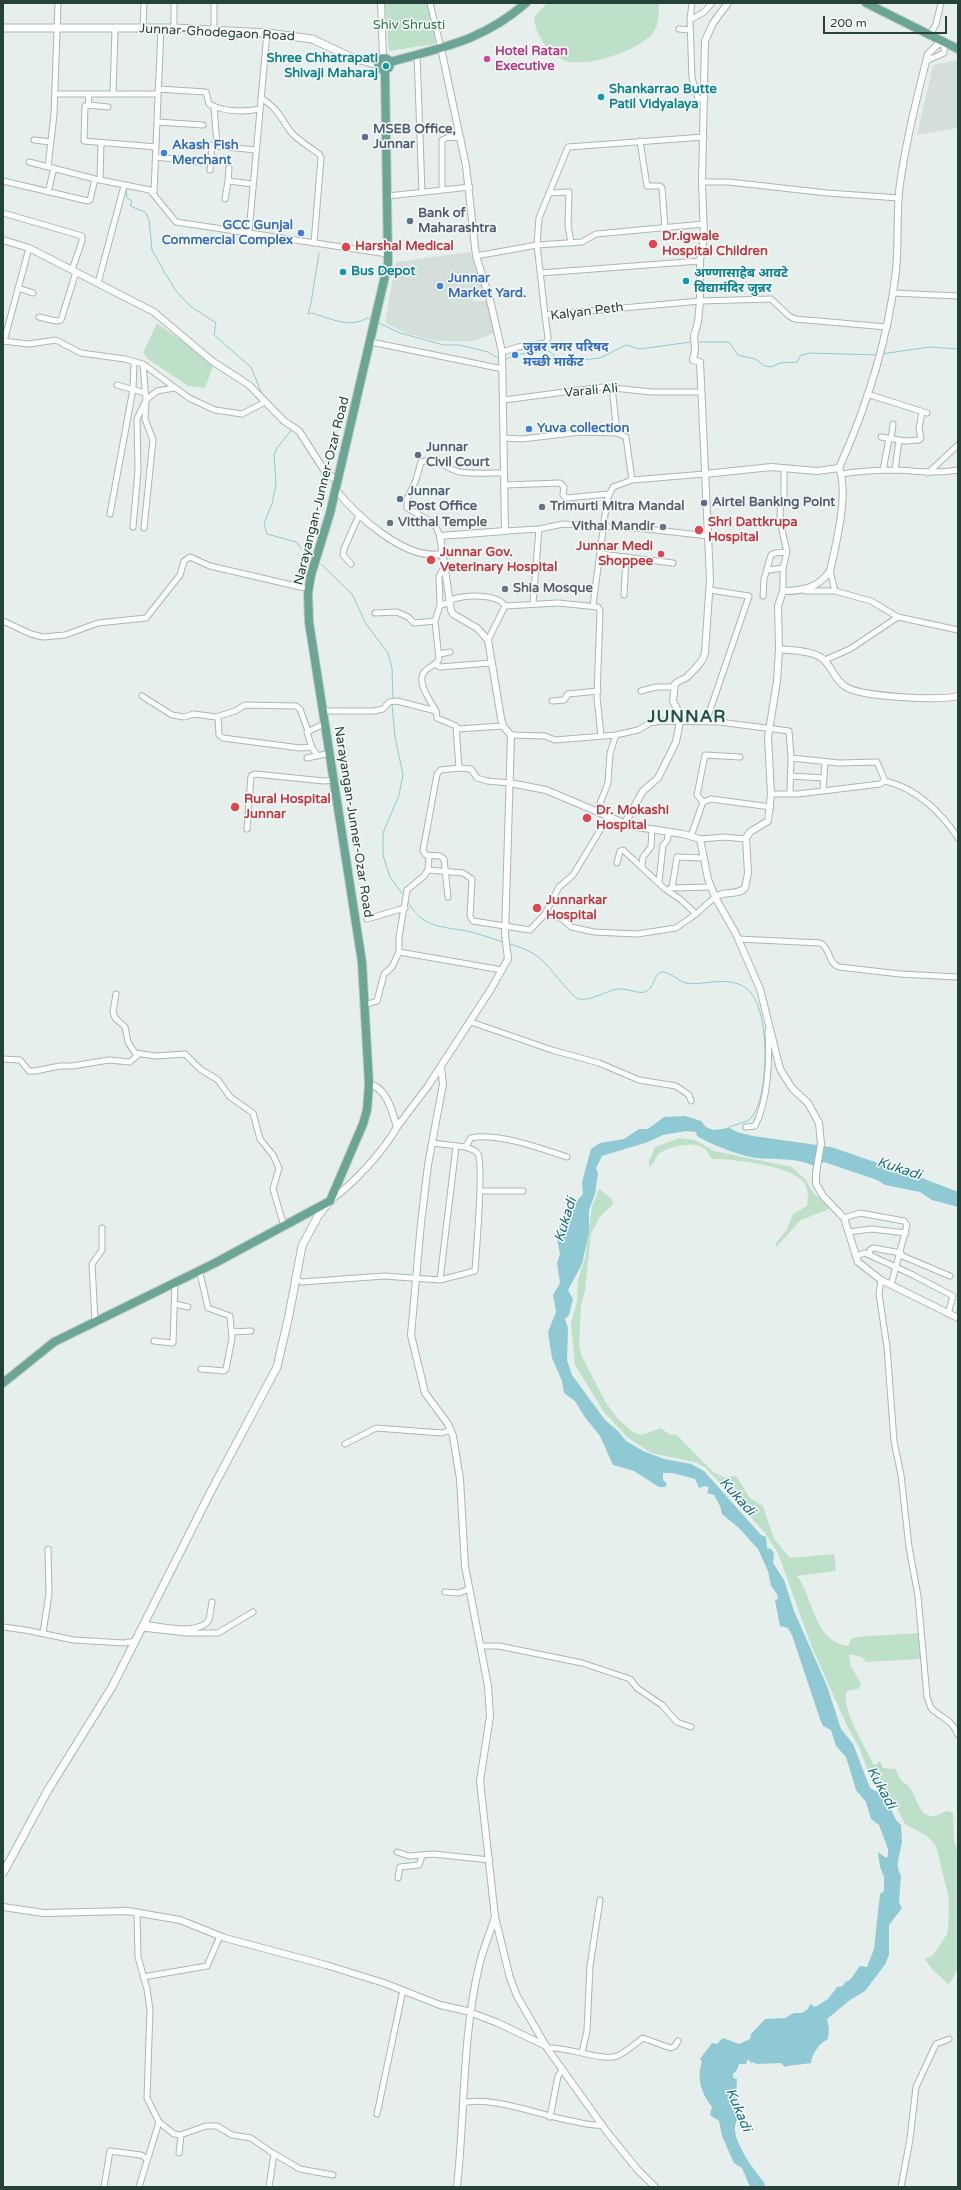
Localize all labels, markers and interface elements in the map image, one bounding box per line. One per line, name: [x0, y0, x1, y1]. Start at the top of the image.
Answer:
scale bar: [825, 8, 949, 34]
text: 200 m: [830, 16, 867, 30]
park label: Shiv Shrusti: [373, 18, 445, 34]
street label: Junnar-Ghodegaon Road: [139, 21, 295, 45]
place label: Hotel Ratan Executive: [495, 44, 568, 75]
place label: Shree Chhatrapati Shivaji Maharaj: [266, 51, 378, 82]
marker: Hotel Ratan Executive: [482, 54, 492, 64]
marker: Shree Chhatrapati Shivaji Maharaj: [381, 61, 391, 71]
place label: Shankarrao Butte Patil Vidyalaya: [609, 82, 717, 113]
marker: Shankarrao Butte Patil Vidyalaya: [596, 92, 606, 102]
place label: MSEB Office, Junnar: [373, 122, 456, 153]
marker: MSEB Office, Junnar: [360, 132, 370, 142]
place label: Akash Fish Merchant: [172, 138, 239, 169]
marker: Akash Fish Merchant: [159, 148, 169, 158]
place label: Bank of Maharashtra: [418, 206, 497, 237]
marker: Bank of Maharashtra: [405, 216, 415, 226]
place label: GCC Gunjal Commercial Complex: [162, 218, 293, 249]
marker: GCC Gunjal Commercial Complex: [296, 228, 306, 238]
place label: Dr.igwale Hospital Children: [662, 229, 768, 260]
marker: Dr.igwale Hospital Children: [647, 238, 659, 250]
place label: Harshal Medical: [355, 239, 454, 255]
marker: Harshal Medical: [340, 241, 352, 253]
place label: Bus Depot: [351, 264, 415, 280]
place label: अण्णासाहेब आवटे विद्यामंदिर जुन्नर: [694, 266, 788, 297]
marker: Bus Depot: [338, 267, 348, 277]
place label: Junnar Market Yard.: [448, 271, 526, 302]
marker: अण्णासाहेब आवटे विद्यामंदिर जुन्नर: [681, 276, 691, 286]
marker: Junnar Market Yard.: [435, 281, 445, 291]
street label: Kalyan Peth: [550, 300, 624, 324]
place label: जुन्नर नगर परिषद मच्छी मार्केट: [523, 340, 609, 371]
marker: जुन्नर नगर परिषद मच्छी मार्केट: [510, 350, 520, 360]
street label: Varali Ali: [563, 381, 619, 401]
street label: Narayangan-Junner-Ozar Road: [291, 395, 353, 587]
place label: Yuva collection: [537, 421, 629, 437]
marker: Yuva collection: [524, 424, 534, 434]
place label: Junnar Civil Court: [426, 440, 490, 471]
marker: Junnar Civil Court: [413, 450, 423, 460]
place label: Junnar Post Office: [408, 484, 477, 515]
marker: Junnar Post Office: [395, 494, 405, 504]
place label: Airtel Banking Point: [712, 495, 835, 511]
marker: Airtel Banking Point: [699, 498, 709, 508]
place label: Trimurti Mitra Mandal: [550, 499, 685, 515]
marker: Trimurti Mitra Mandal: [537, 502, 547, 512]
place label: Vitthal Temple: [398, 515, 487, 531]
place label: Shri Dattkrupa Hospital: [708, 515, 798, 546]
marker: Vitthal Temple: [385, 518, 395, 528]
place label: Vithal Mandir: [572, 519, 655, 535]
marker: Vithal Mandir: [658, 522, 668, 532]
marker: Shri Dattkrupa Hospital: [693, 524, 705, 536]
place label: Junnar Medi Shoppee: [576, 539, 653, 570]
place label: Junnar Gov. Veterinary Hospital: [440, 545, 557, 576]
marker: Junnar Medi Shoppee: [656, 549, 666, 559]
marker: Junnar Gov. Veterinary Hospital: [425, 554, 437, 566]
place label: Shia Mosque: [513, 581, 593, 597]
marker: Shia Mosque: [500, 584, 510, 594]
district label: JUNNAR: [648, 708, 726, 728]
street label: Narayangan-Junner-Ozar Road: [330, 725, 376, 919]
place label: Rural Hospital Junnar: [244, 792, 331, 823]
marker: Rural Hospital Junnar: [229, 801, 241, 813]
place label: Dr. Mokashi Hospital: [596, 803, 669, 834]
marker: Dr. Mokashi Hospital: [581, 812, 593, 824]
place label: Junnarkar Hospital: [546, 893, 607, 924]
marker: Junnarkar Hospital: [531, 902, 543, 914]
water label: Kukadi: [875, 1154, 923, 1184]
water label: Kukadi: [551, 1196, 581, 1244]
water label: Kukadi: [716, 1474, 758, 1520]
water label: Kukadi: [863, 1764, 899, 1812]
water label: Kukadi: [721, 2086, 755, 2134]

